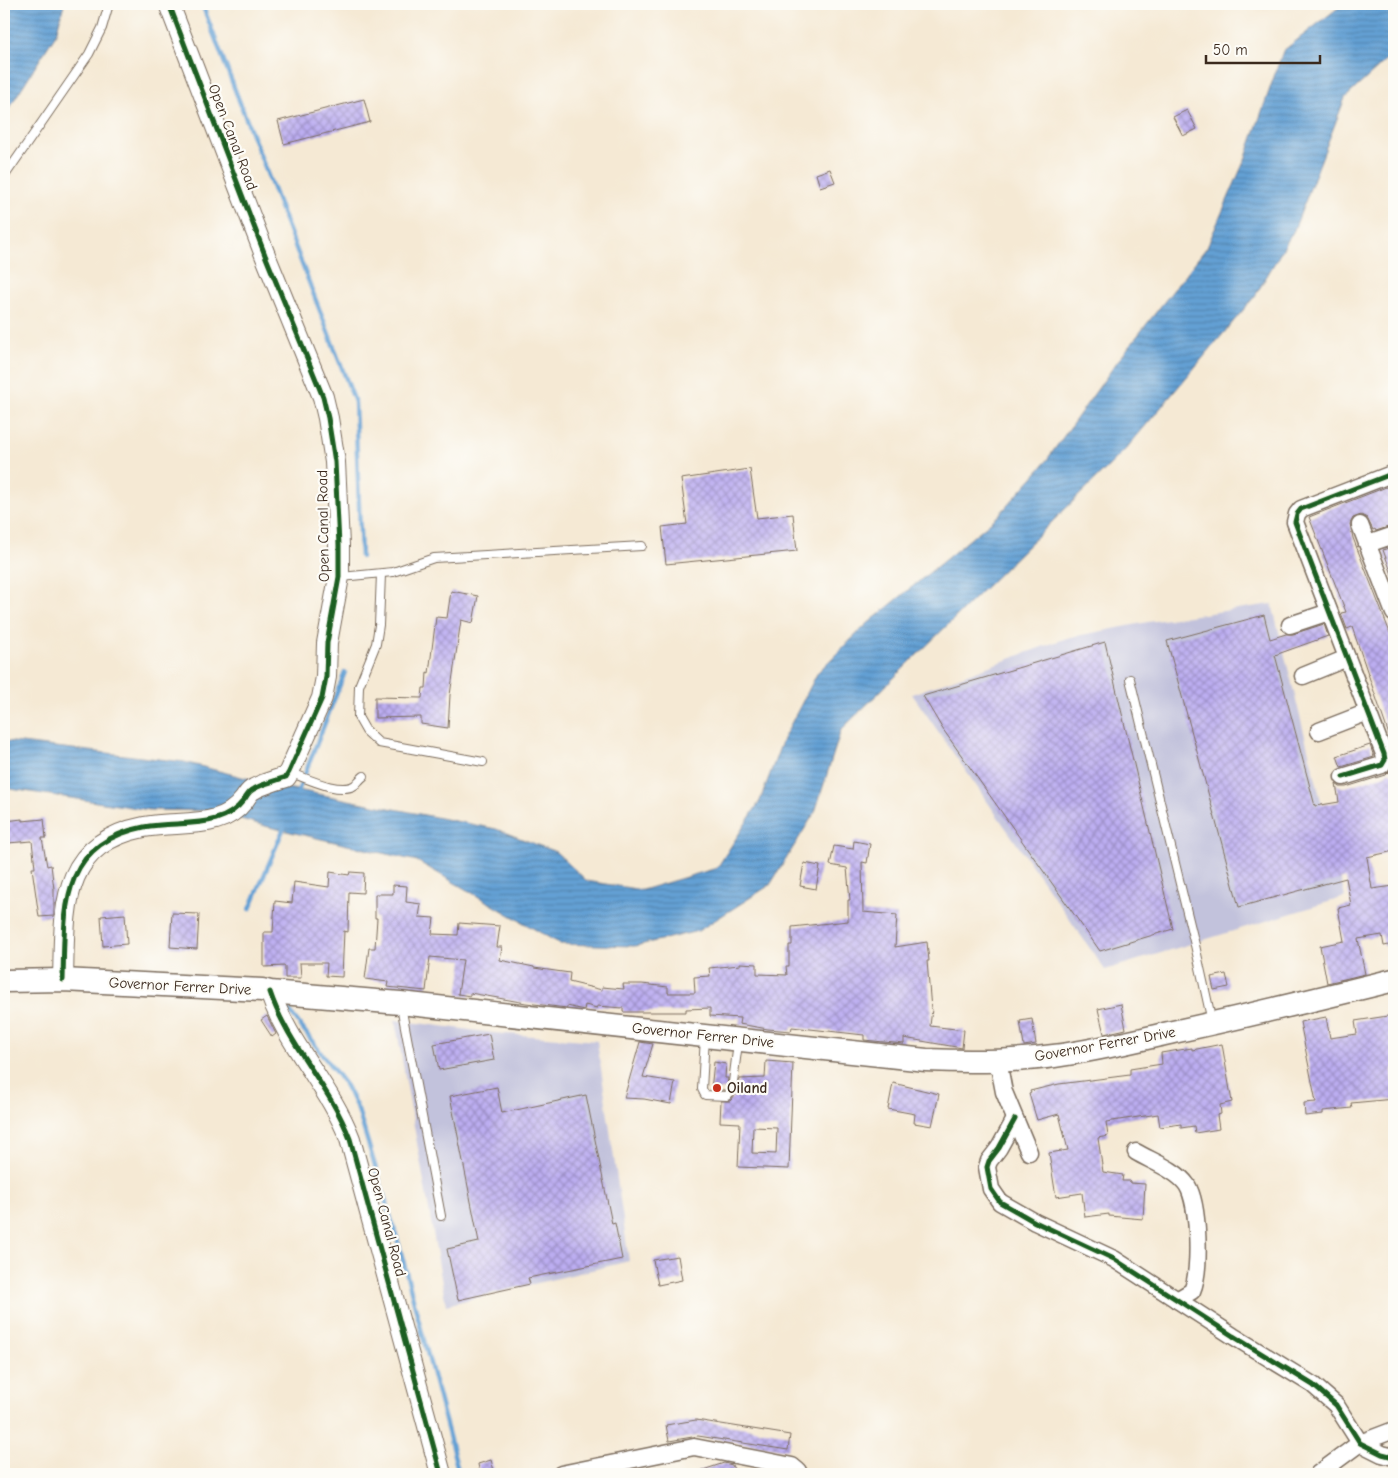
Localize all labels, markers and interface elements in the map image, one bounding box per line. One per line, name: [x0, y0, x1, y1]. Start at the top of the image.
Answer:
scale bar: [1206, 32, 1319, 64]
text: 50 m: [1213, 41, 1248, 59]
street label: Open Canal Road: [205, 81, 261, 193]
street label: Open Canal Road: [313, 470, 333, 582]
street label: Governor Ferrer Drive: [108, 973, 252, 999]
street label: Governor Ferrer Drive: [631, 1019, 775, 1051]
street label: Governor Ferrer Drive: [1033, 1023, 1177, 1065]
place label: Oiland: [727, 1079, 767, 1097]
marker: Oiland: [711, 1082, 723, 1094]
street label: Open Canal Road: [364, 1166, 410, 1278]

